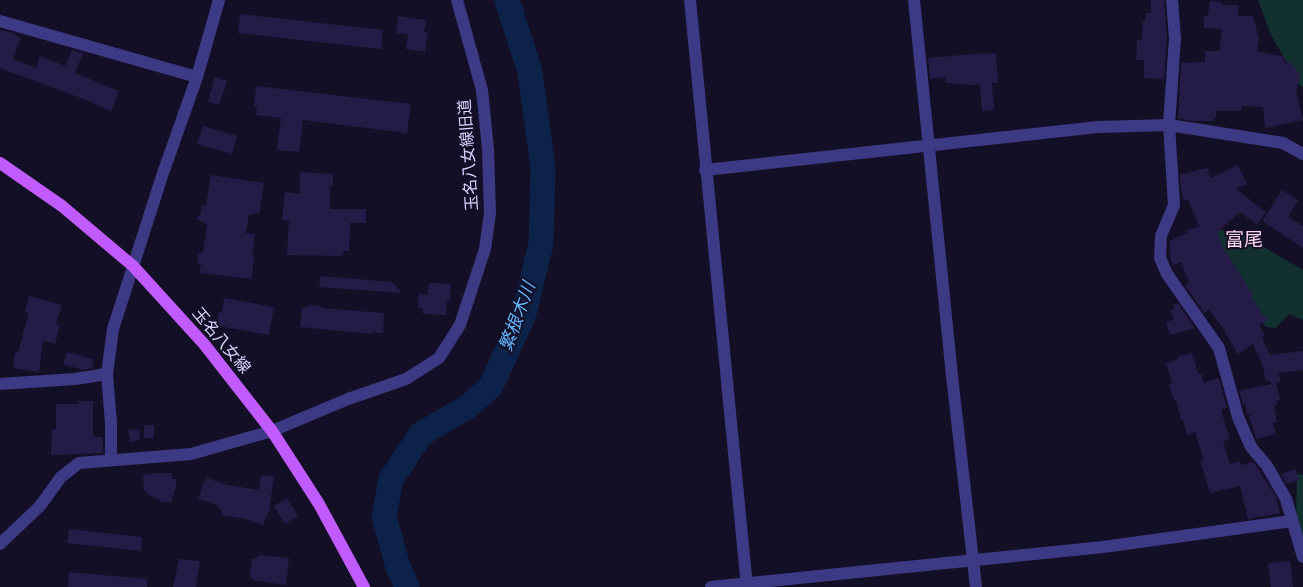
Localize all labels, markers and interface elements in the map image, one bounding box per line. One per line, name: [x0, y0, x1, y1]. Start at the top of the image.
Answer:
street label: 玉名八女線旧道: [456, 98, 482, 212]
district label: 富尾: [1225, 230, 1263, 252]
water label: 繁根木川: [496, 279, 540, 355]
street label: 玉名八女線: [188, 304, 254, 378]

